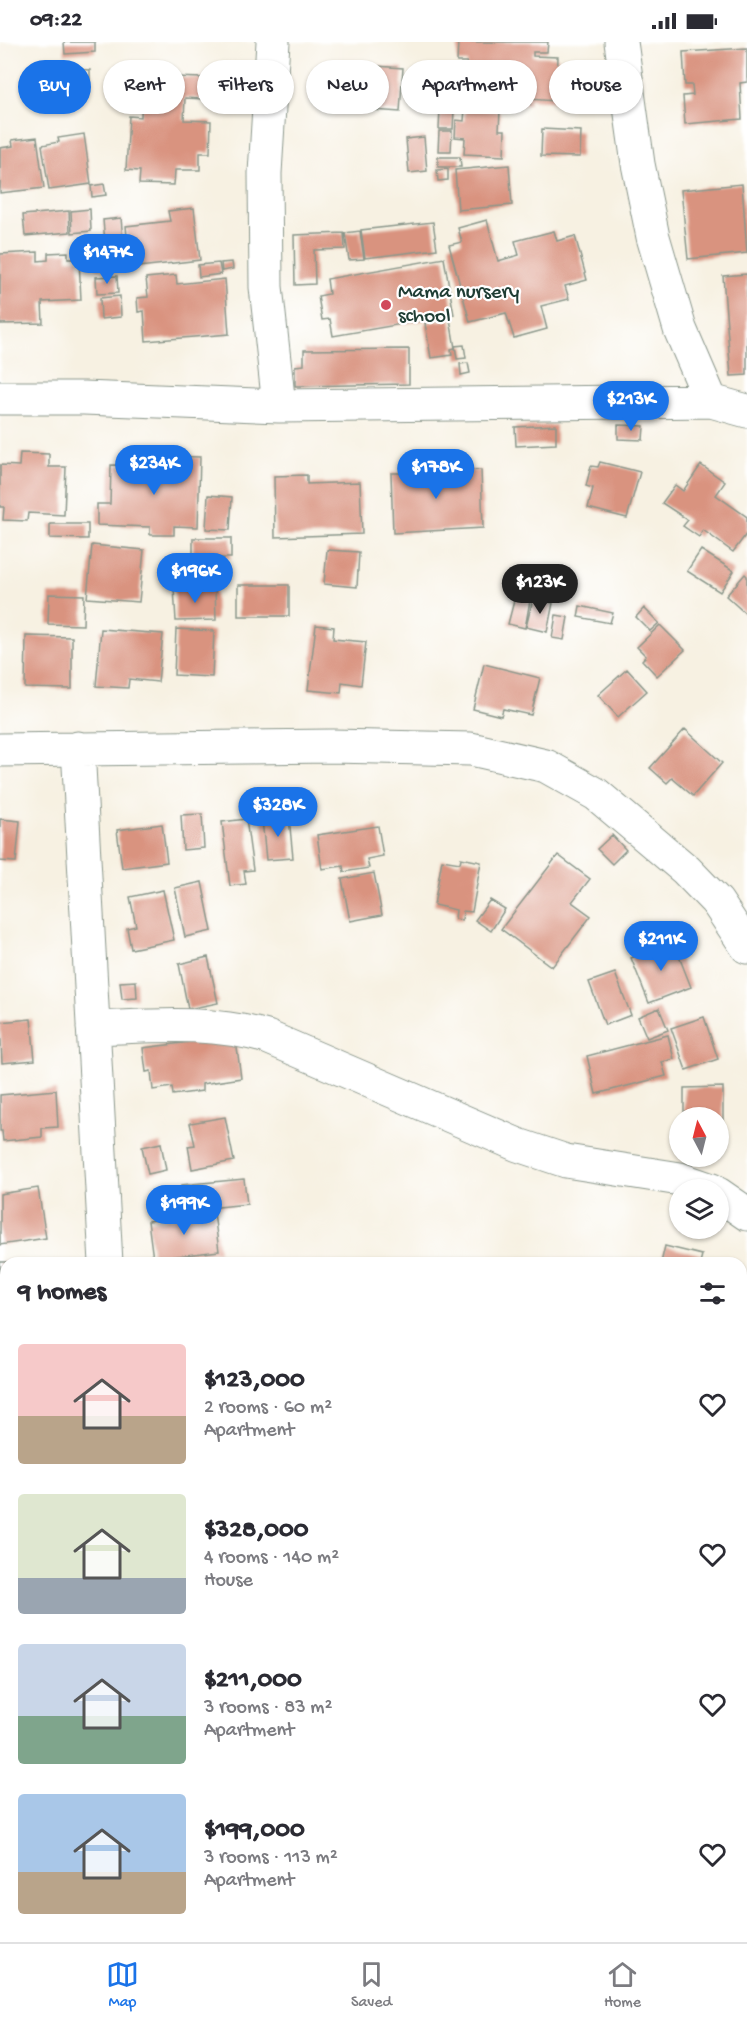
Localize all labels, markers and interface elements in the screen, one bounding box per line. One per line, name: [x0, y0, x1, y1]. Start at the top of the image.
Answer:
text: 09:22: [30, 8, 82, 34]
chip: Buy: [18, 60, 91, 114]
chip: Rent: [103, 60, 185, 114]
chip: Filters: [197, 60, 294, 114]
chip: New: [306, 60, 389, 114]
chip: Apartment: [401, 60, 537, 114]
chip: House: [549, 60, 643, 114]
pin: $147K: [65, 234, 149, 285]
text: $147K: [83, 242, 131, 265]
place label: Mama nursery school: [398, 281, 519, 330]
marker: Mama nursery school: [379, 298, 393, 312]
pin: $213K: [589, 381, 673, 432]
text: $213K: [607, 389, 655, 412]
pin: $234K: [112, 445, 196, 496]
pin: $178K: [394, 449, 478, 500]
text: $234K: [129, 453, 179, 476]
text: $178K: [411, 457, 461, 480]
pin: $196K: [153, 553, 237, 604]
text: $196K: [171, 561, 219, 584]
pin: $123K: [498, 564, 582, 615]
text: $123K: [516, 572, 564, 595]
pin: $328K: [236, 787, 320, 838]
text: $328K: [252, 795, 304, 818]
pin: $211K: [619, 921, 703, 972]
text: $211K: [638, 929, 684, 952]
north arrow: [669, 1107, 729, 1167]
map controls: [669, 1107, 729, 1239]
button: layers: [669, 1179, 729, 1239]
pin: $199K: [142, 1185, 226, 1236]
text: $199K: [160, 1193, 208, 1216]
icon: filters: [696, 1277, 729, 1310]
text: 9 homes: [18, 1278, 106, 1309]
text: $123,000: [204, 1366, 305, 1397]
icon: home: [66, 1368, 138, 1440]
icon: heart: [696, 1388, 729, 1421]
text: 2 rooms · 60 m²: [204, 1397, 332, 1420]
text: Apartment: [204, 1420, 294, 1443]
text: $328,000: [204, 1516, 309, 1547]
icon: home: [66, 1518, 138, 1590]
icon: heart: [696, 1538, 729, 1571]
text: 4 rooms · 140 m²: [204, 1547, 339, 1570]
text: House: [204, 1570, 253, 1593]
text: $211,000: [204, 1666, 302, 1697]
icon: home: [66, 1668, 138, 1740]
icon: heart: [696, 1688, 729, 1721]
text: 3 rooms · 83 m²: [204, 1697, 332, 1720]
text: Apartment: [204, 1720, 294, 1743]
text: $199,000: [204, 1816, 305, 1847]
icon: home: [66, 1818, 138, 1890]
icon: heart: [696, 1838, 729, 1871]
text: 3 rooms · 113 m²: [204, 1847, 338, 1870]
text: Apartment: [204, 1870, 294, 1893]
tab: Map: [106, 1958, 139, 2013]
tab: Saved: [351, 1958, 392, 2013]
tab: Home: [604, 1958, 641, 2013]

